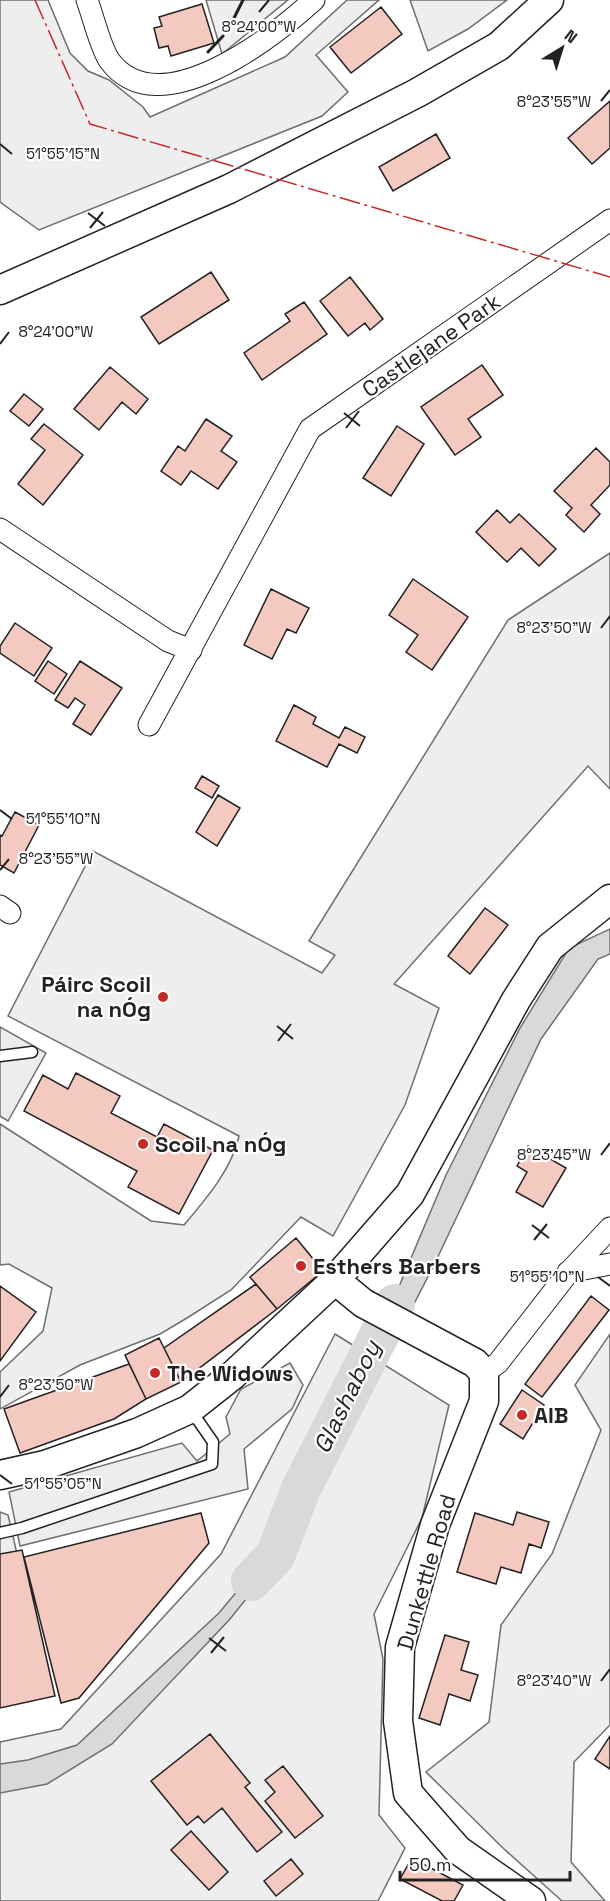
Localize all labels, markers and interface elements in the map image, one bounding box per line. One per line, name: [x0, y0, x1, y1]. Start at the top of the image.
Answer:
text: 8°24'00"W: [222, 17, 297, 36]
north arrow: [532, 18, 592, 78]
text: N: [560, 25, 582, 48]
text: 8°23'55"W: [517, 92, 591, 111]
text: 51°55'15"N: [26, 144, 100, 163]
street label: Castlejane Park: [356, 287, 506, 403]
text: 8°24'00"W: [19, 322, 94, 341]
text: 8°23'50"W: [517, 618, 591, 637]
text: 51°55'10"N: [26, 809, 100, 828]
text: 8°23'55"W: [19, 849, 93, 868]
place label: Páirc Scoil na nÓg: [41, 970, 151, 1023]
marker: Páirc Scoil na nÓg: [156, 990, 170, 1004]
place label: Scoil na nÓg: [155, 1130, 286, 1158]
marker: Scoil na nÓg: [136, 1137, 150, 1151]
text: 8°23'45"W: [517, 1145, 591, 1164]
place label: Esthers Barbers: [313, 1252, 481, 1280]
marker: Esthers Barbers: [294, 1259, 308, 1273]
text: 51°55'10"N: [510, 1267, 584, 1286]
water label: Glashaboy: [306, 1334, 388, 1458]
place label: The Widows: [167, 1359, 293, 1387]
marker: The Widows: [148, 1366, 162, 1380]
text: 8°23'50"W: [19, 1375, 93, 1394]
place label: AIB: [534, 1401, 568, 1429]
marker: AIB: [515, 1408, 529, 1422]
text: 51°55'05"N: [24, 1474, 102, 1493]
street label: Dunkettle Road: [390, 1491, 462, 1653]
text: 8°23'40"W: [517, 1671, 591, 1690]
scale bar: [400, 1844, 570, 1882]
text: 50 m: [409, 1853, 451, 1876]

